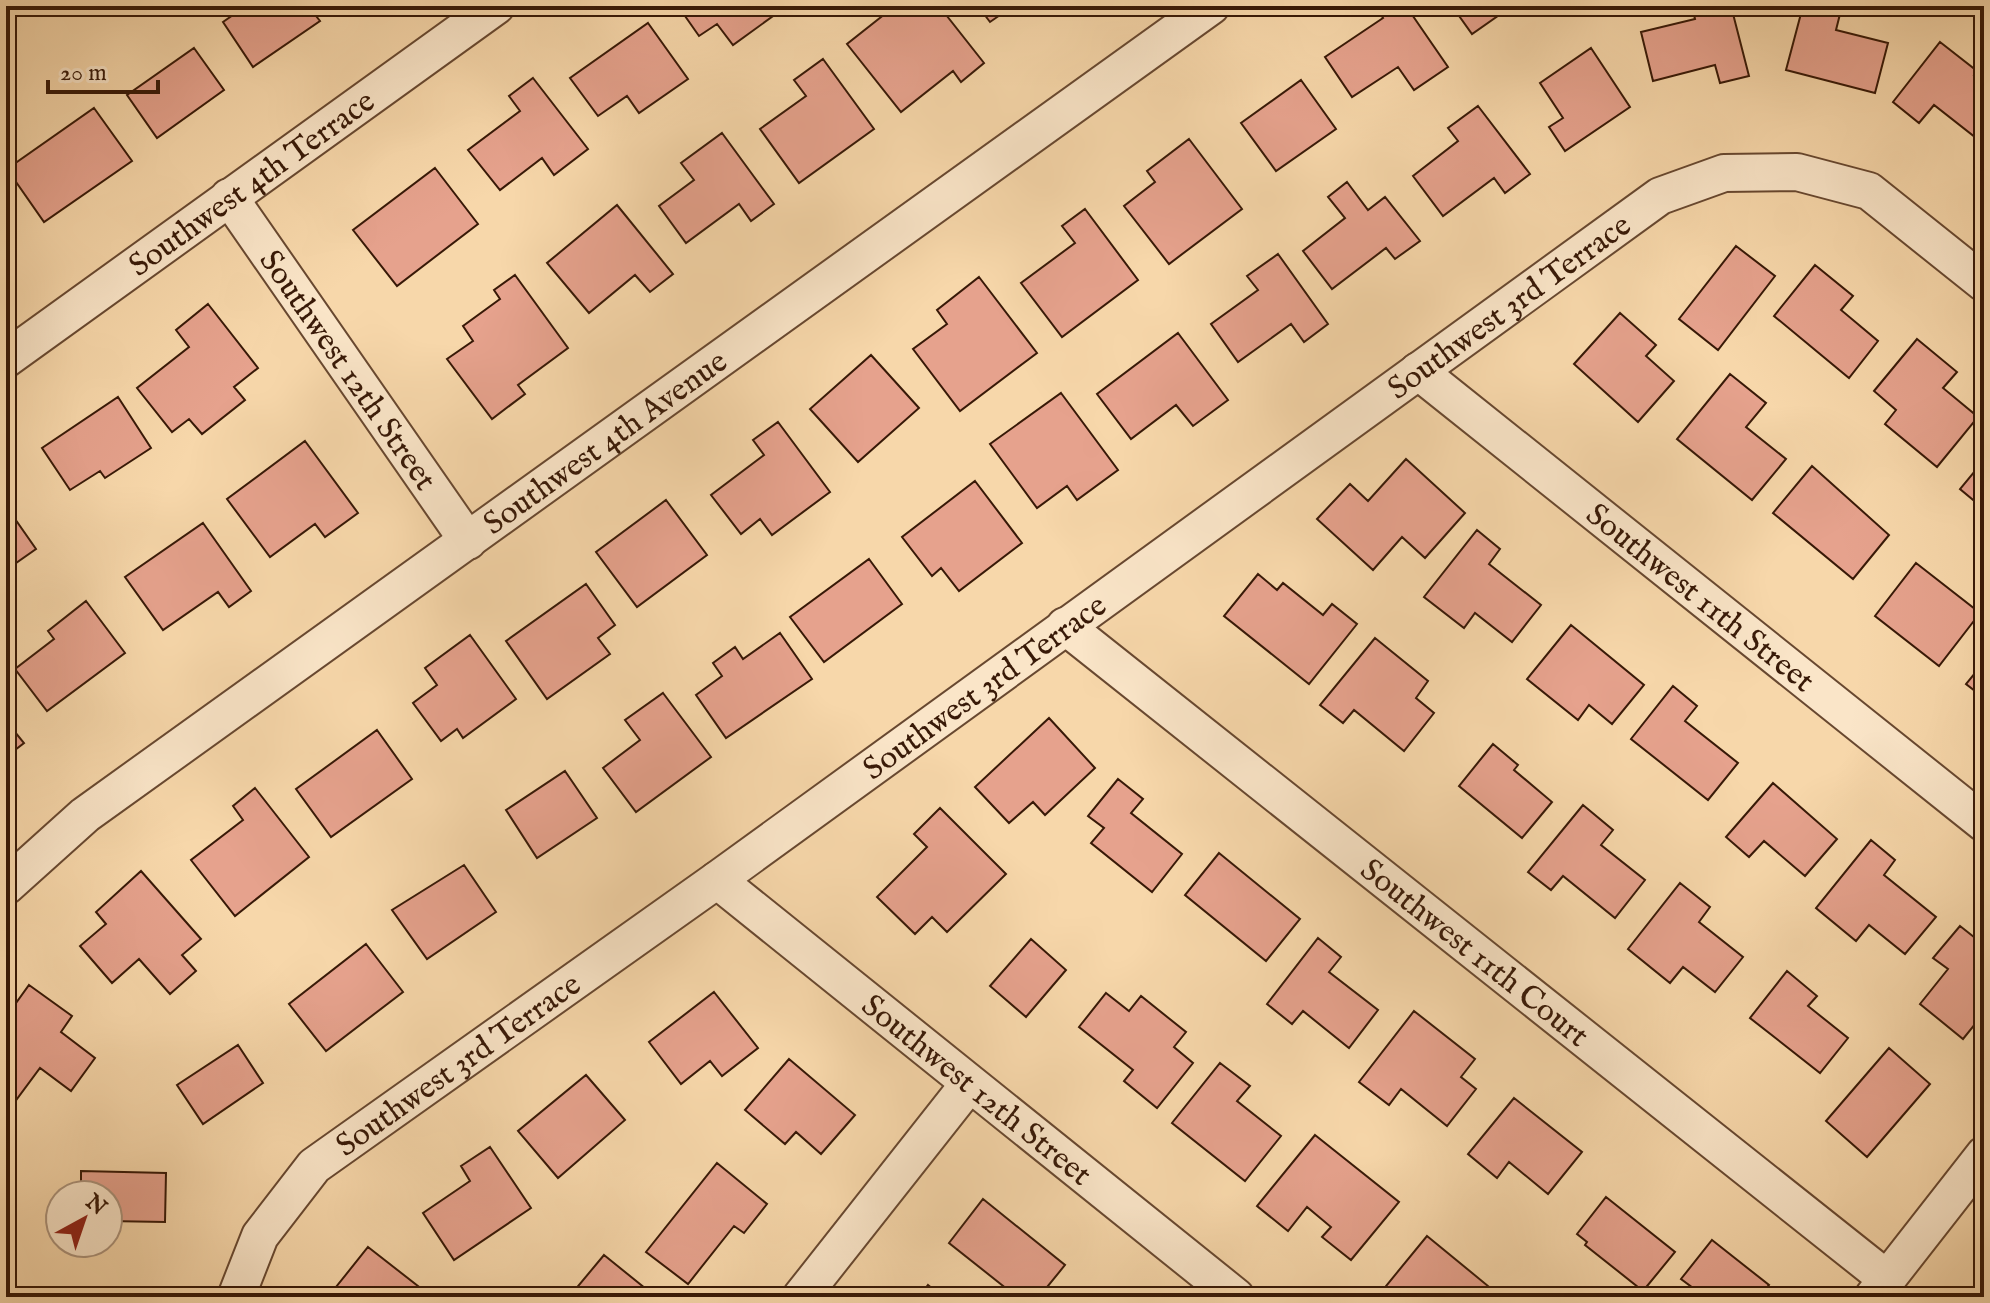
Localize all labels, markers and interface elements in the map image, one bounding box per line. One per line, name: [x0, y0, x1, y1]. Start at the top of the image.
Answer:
scale bar: [48, 44, 158, 94]
text: 20 m: [60, 58, 107, 89]
street label: Southwest 4th Terrace: [121, 82, 384, 287]
street label: Southwest 3rd Terrace: [1380, 206, 1640, 410]
street label: Southwest 12th Street: [249, 243, 445, 499]
street label: Southwest 4th Avenue: [476, 342, 736, 545]
street label: Southwest 11th Street: [1577, 495, 1822, 702]
street label: Southwest 3rd Terrace: [856, 586, 1115, 790]
street label: Southwest 11th Court: [1351, 851, 1596, 1057]
street label: Southwest 3rd Terrace: [328, 965, 590, 1167]
street label: Southwest 12th Street: [852, 986, 1099, 1196]
north arrow: [44, 1179, 124, 1259]
text: N: [79, 1188, 112, 1222]

